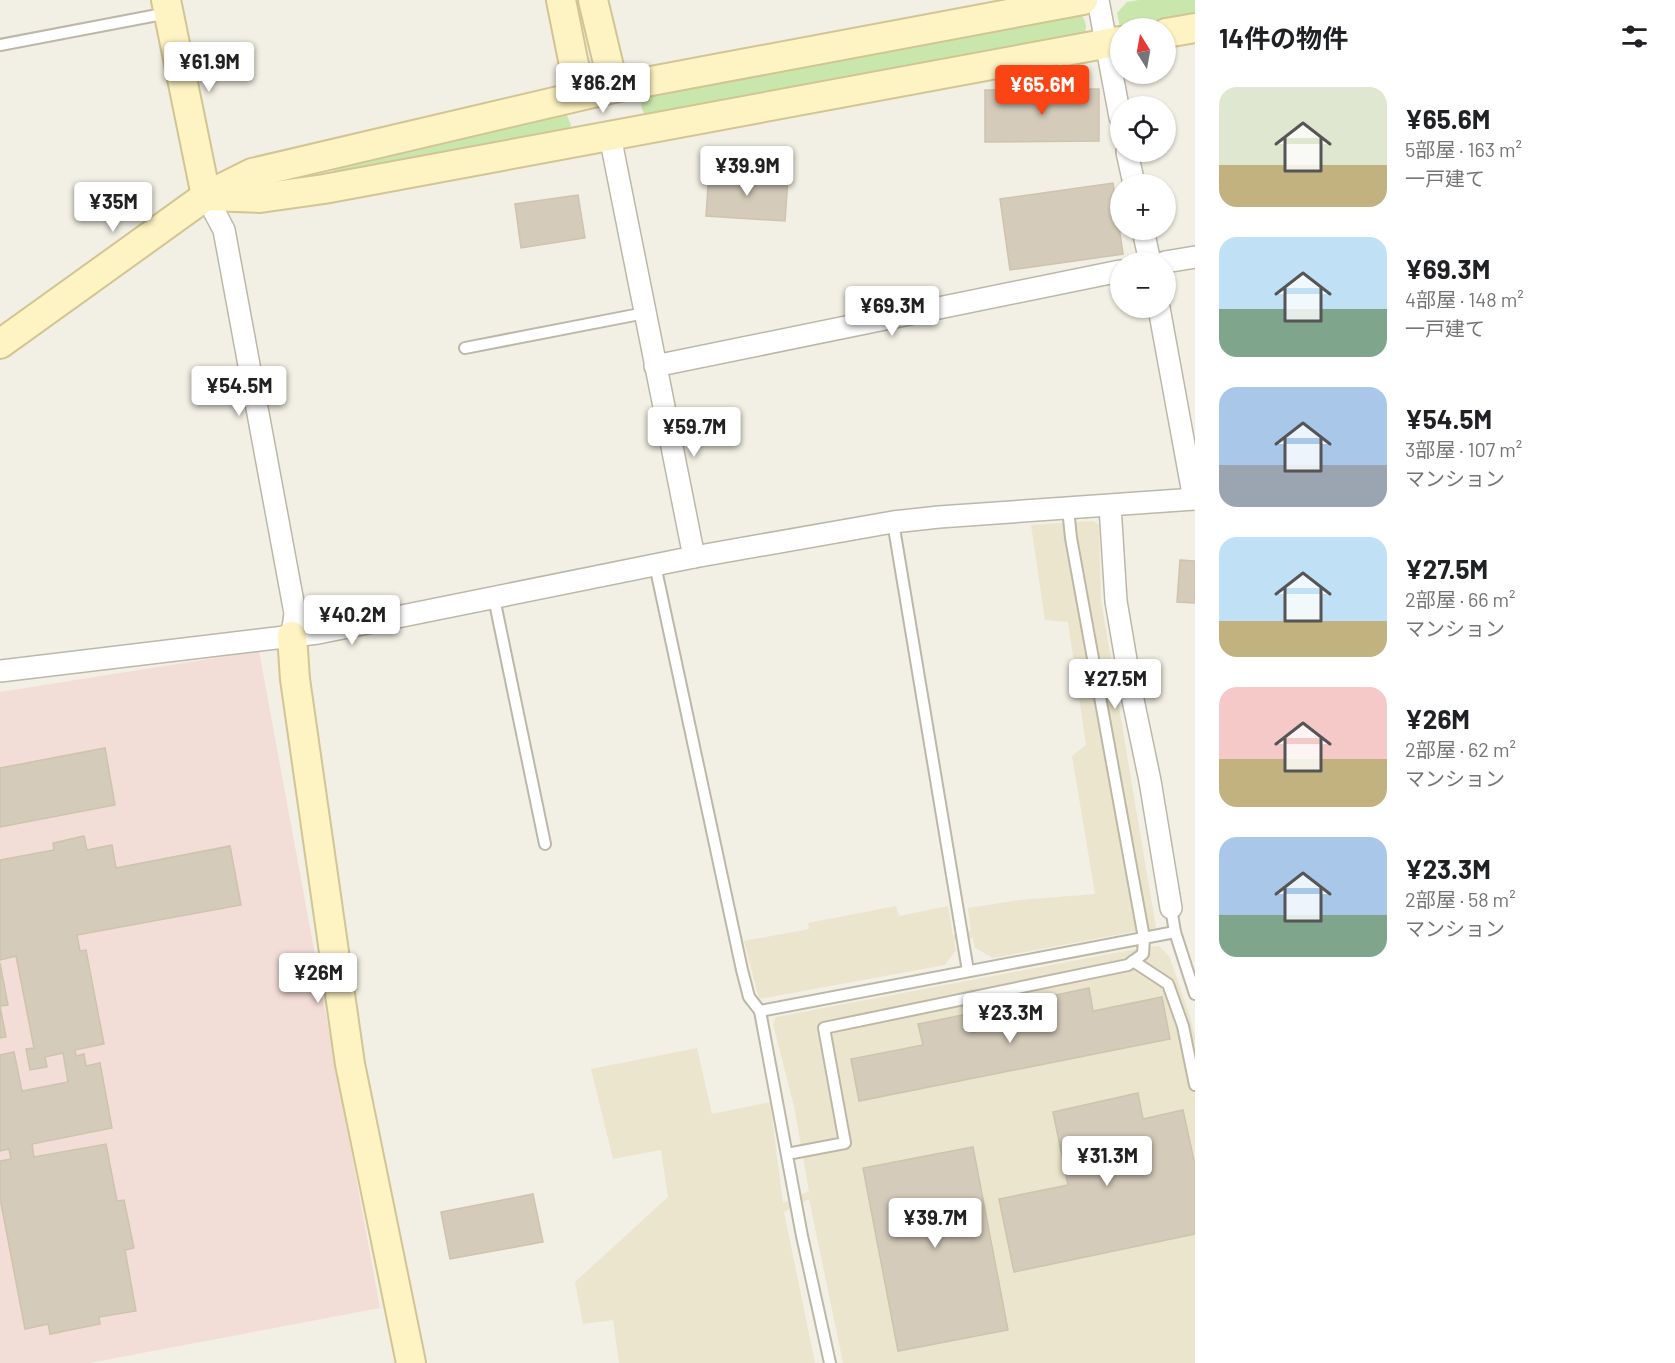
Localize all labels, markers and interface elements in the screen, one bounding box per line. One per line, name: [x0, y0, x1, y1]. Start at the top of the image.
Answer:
north arrow: [1110, 18, 1176, 84]
map controls: [1110, 18, 1176, 318]
icon: filters: [1618, 20, 1651, 53]
text: 14件の物件: [1219, 22, 1348, 53]
pin: ¥61.9M: [160, 42, 258, 93]
text: ¥61.9M: [178, 49, 240, 73]
pin: ¥86.2M: [554, 63, 652, 114]
pin: ¥65.6M: [993, 65, 1091, 116]
text: ¥86.2M: [570, 70, 636, 94]
text: ¥65.6M: [1009, 72, 1075, 96]
button: locate: [1110, 96, 1176, 162]
text: ¥65.6M: [1405, 103, 1490, 134]
icon: home: [1267, 111, 1339, 183]
text: 5部屋 · 163 m²: [1405, 137, 1522, 161]
pin: ¥39.9M: [698, 146, 796, 197]
text: ¥39.9M: [714, 153, 780, 177]
text: 一戸建て: [1405, 166, 1485, 190]
button: +: [1110, 174, 1176, 240]
pin: ¥35M: [77, 182, 149, 233]
text: ¥35M: [88, 189, 138, 213]
button: −: [1110, 252, 1176, 318]
text: ¥69.3M: [1405, 253, 1490, 284]
icon: home: [1267, 261, 1339, 333]
pin: ¥69.3M: [843, 286, 941, 337]
text: 4部屋 · 148 m²: [1405, 287, 1524, 311]
text: ¥69.3M: [859, 293, 925, 317]
text: 一戸建て: [1405, 316, 1485, 340]
pin: ¥54.5M: [190, 366, 288, 417]
text: ¥54.5M: [205, 373, 273, 397]
text: ¥54.5M: [1405, 403, 1492, 434]
pin: ¥59.7M: [645, 407, 743, 458]
icon: home: [1267, 411, 1339, 483]
text: ¥59.7M: [662, 414, 726, 438]
text: 3部屋 · 107 m²: [1405, 437, 1522, 461]
text: マンション: [1405, 466, 1505, 490]
text: ¥27.5M: [1405, 553, 1488, 584]
icon: home: [1267, 561, 1339, 633]
text: 2部屋 · 66 m²: [1405, 587, 1516, 611]
pin: ¥40.2M: [303, 595, 401, 646]
text: ¥40.2M: [318, 602, 386, 626]
text: マンション: [1405, 616, 1505, 640]
pin: ¥27.5M: [1066, 659, 1164, 710]
text: ¥27.5M: [1083, 666, 1147, 690]
text: ¥26M: [1405, 703, 1470, 734]
icon: home: [1267, 711, 1339, 783]
text: 2部屋 · 62 m²: [1405, 737, 1516, 761]
text: マンション: [1405, 766, 1505, 790]
text: ¥23.3M: [1405, 853, 1491, 884]
icon: home: [1267, 861, 1339, 933]
text: 2部屋 · 58 m²: [1405, 887, 1516, 911]
text: マンション: [1405, 916, 1505, 940]
pin: ¥26M: [282, 953, 354, 1004]
text: ¥26M: [293, 960, 343, 984]
pin: ¥23.3M: [961, 993, 1059, 1044]
text: ¥23.3M: [977, 1000, 1043, 1024]
pin: ¥31.3M: [1058, 1136, 1156, 1187]
text: ¥31.3M: [1076, 1143, 1138, 1167]
pin: ¥39.7M: [886, 1198, 984, 1249]
text: ¥39.7M: [903, 1205, 967, 1229]

